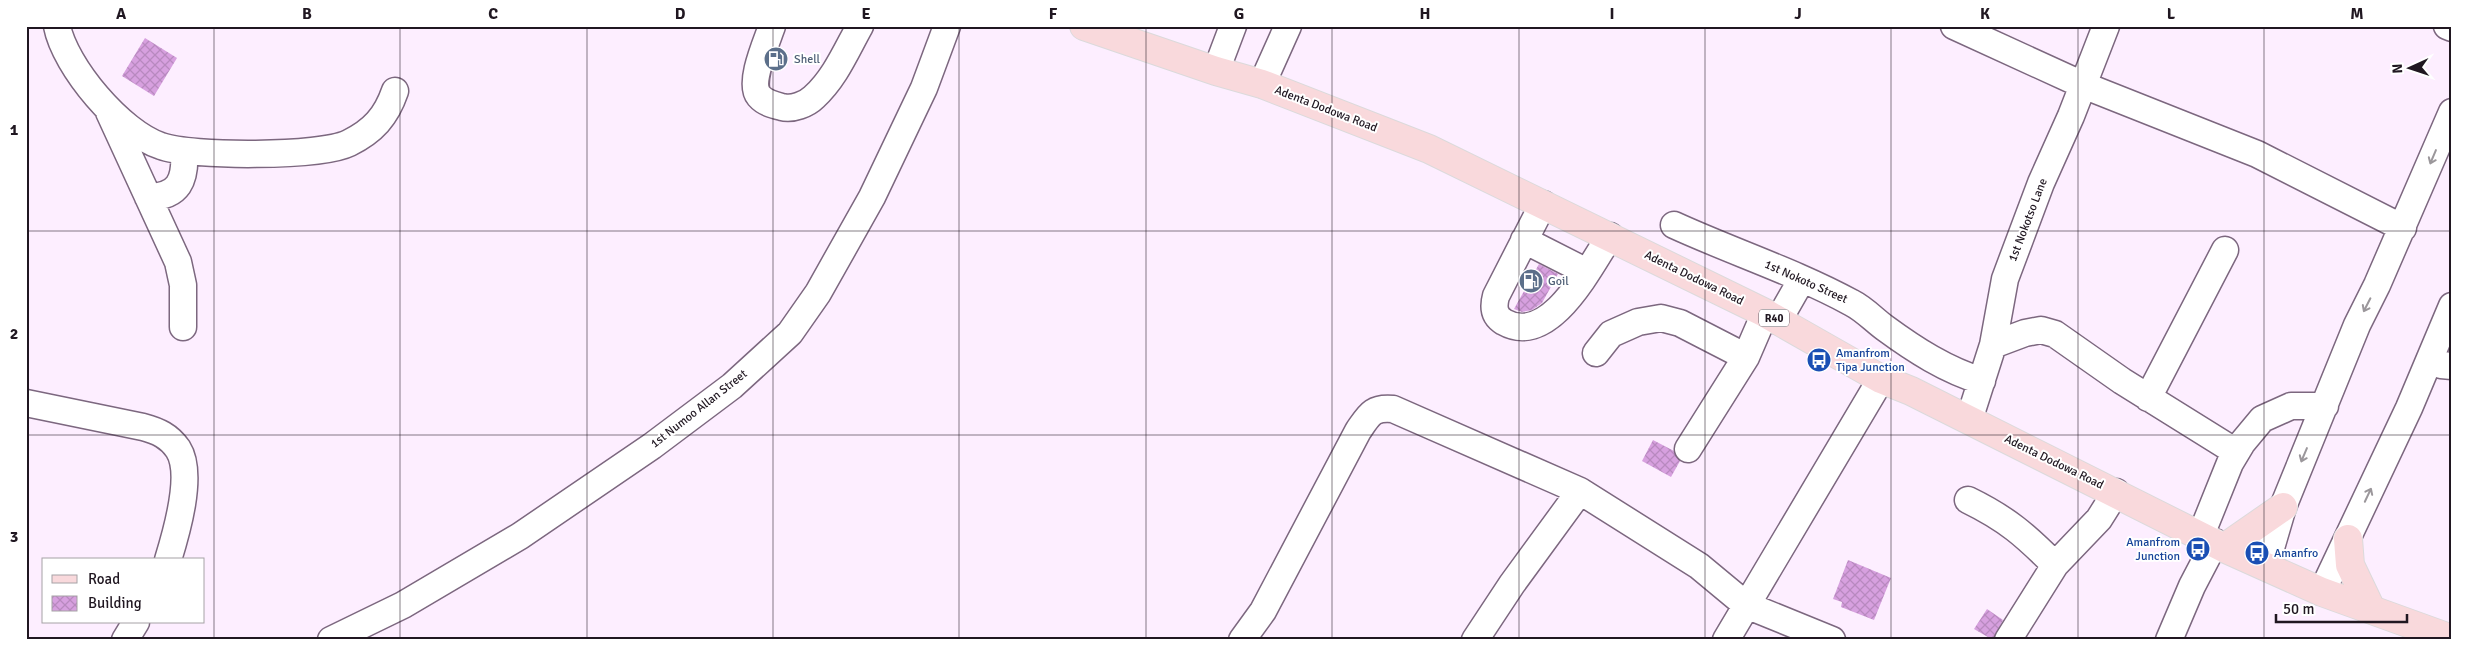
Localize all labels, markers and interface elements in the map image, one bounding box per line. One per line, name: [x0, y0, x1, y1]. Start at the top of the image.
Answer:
text: A: [116, 4, 127, 24]
text: B: [302, 4, 312, 24]
text: C: [488, 4, 498, 24]
text: D: [675, 4, 686, 24]
text: E: [861, 4, 871, 24]
text: F: [1049, 4, 1058, 24]
text: G: [1234, 4, 1244, 24]
text: H: [1420, 4, 1430, 24]
text: I: [1609, 4, 1615, 24]
text: J: [1794, 4, 1802, 24]
text: K: [1980, 4, 1990, 24]
text: L: [2167, 4, 2176, 24]
text: M: [2350, 4, 2364, 24]
north arrow: [2386, 42, 2436, 92]
fuel station icon: Shell: [763, 46, 789, 72]
place label: Shell: [794, 52, 821, 67]
text: N: [2389, 63, 2406, 74]
street label: Adenta Dodowa Road: [1273, 83, 1379, 135]
text: 1: [10, 120, 19, 140]
one-way arrow: [2427, 149, 2437, 164]
street label: 1st Nokotso Lane: [2005, 176, 2051, 264]
street label: Adenta Dodowa Road: [1642, 247, 1746, 309]
street label: 1st Nokoto Street: [1762, 257, 1850, 307]
fuel station icon: Goil: [1518, 268, 1544, 294]
place label: Goil: [1548, 274, 1569, 289]
one-way arrow: [2362, 298, 2372, 313]
road number: R40: [1759, 310, 1789, 326]
text: 2: [10, 324, 18, 344]
place label: Amanfrom Tipa Junction: [1836, 346, 1905, 375]
bus stop icon: Amanfrom Tipa Junction: [1806, 347, 1832, 373]
street label: 1st Numoo Allan Street: [648, 367, 750, 451]
street label: Adenta Dodowa Road: [2002, 431, 2106, 493]
one-way arrow: [2299, 447, 2309, 462]
one-way arrow: [2364, 488, 2374, 503]
text: 3: [10, 527, 18, 547]
place label: Amanfrom Junction: [2126, 535, 2180, 564]
bus stop icon: Amanfrom Junction: [2185, 536, 2211, 562]
bus stop icon: Amanfro: [2244, 540, 2270, 566]
place label: Amanfro: [2274, 546, 2318, 561]
legend: [42, 558, 205, 624]
text: Road: [88, 570, 120, 588]
scale bar: [2276, 591, 2407, 623]
text: Building: [88, 594, 142, 612]
text: 50 m: [2283, 600, 2314, 618]

